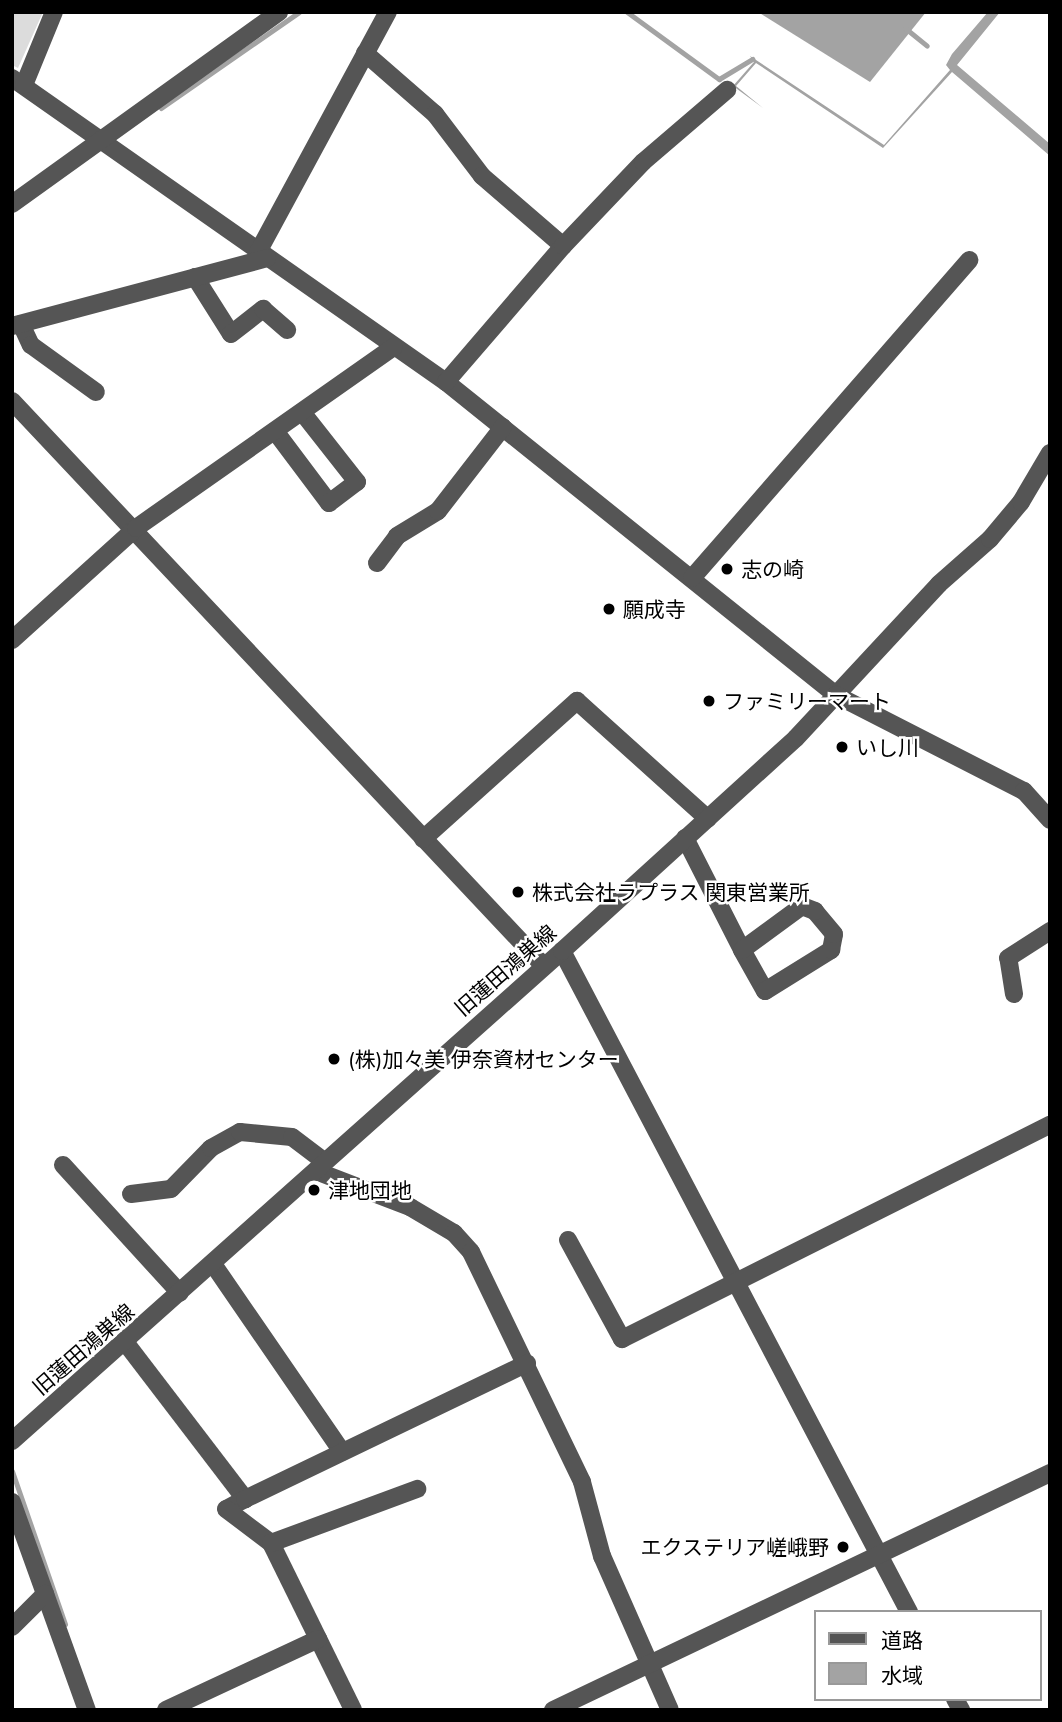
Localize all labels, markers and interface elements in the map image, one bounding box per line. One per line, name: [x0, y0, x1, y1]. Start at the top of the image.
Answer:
place label: 志の崎: [741, 556, 804, 582]
marker: 志の崎: [719, 561, 735, 577]
place label: 願成寺: [623, 596, 686, 622]
marker: 願成寺: [601, 601, 617, 617]
place label: ファミリーマート: [723, 688, 891, 714]
marker: ファミリーマート: [701, 693, 717, 709]
place label: いし川: [856, 734, 919, 760]
marker: いし川: [834, 739, 850, 755]
place label: 株式会社ラプラス 関東営業所: [532, 879, 810, 905]
marker: 株式会社ラプラス 関東営業所: [510, 884, 526, 900]
street label: 旧蓮田鴻巣線: [449, 919, 561, 1021]
place label: (株)加々美 伊奈資材センター: [348, 1046, 619, 1072]
marker: (株)加々美 伊奈資材センター: [326, 1051, 342, 1067]
place label: 津地団地: [328, 1177, 412, 1203]
marker: 津地団地: [306, 1182, 322, 1198]
street label: 旧蓮田鴻巣線: [27, 1298, 139, 1400]
place label: エクステリア嵯峨野: [640, 1534, 829, 1560]
marker: エクステリア嵯峨野: [835, 1539, 851, 1555]
legend: [814, 1610, 1041, 1701]
text: 道路: [881, 1627, 923, 1653]
text: 水域: [881, 1662, 923, 1688]

